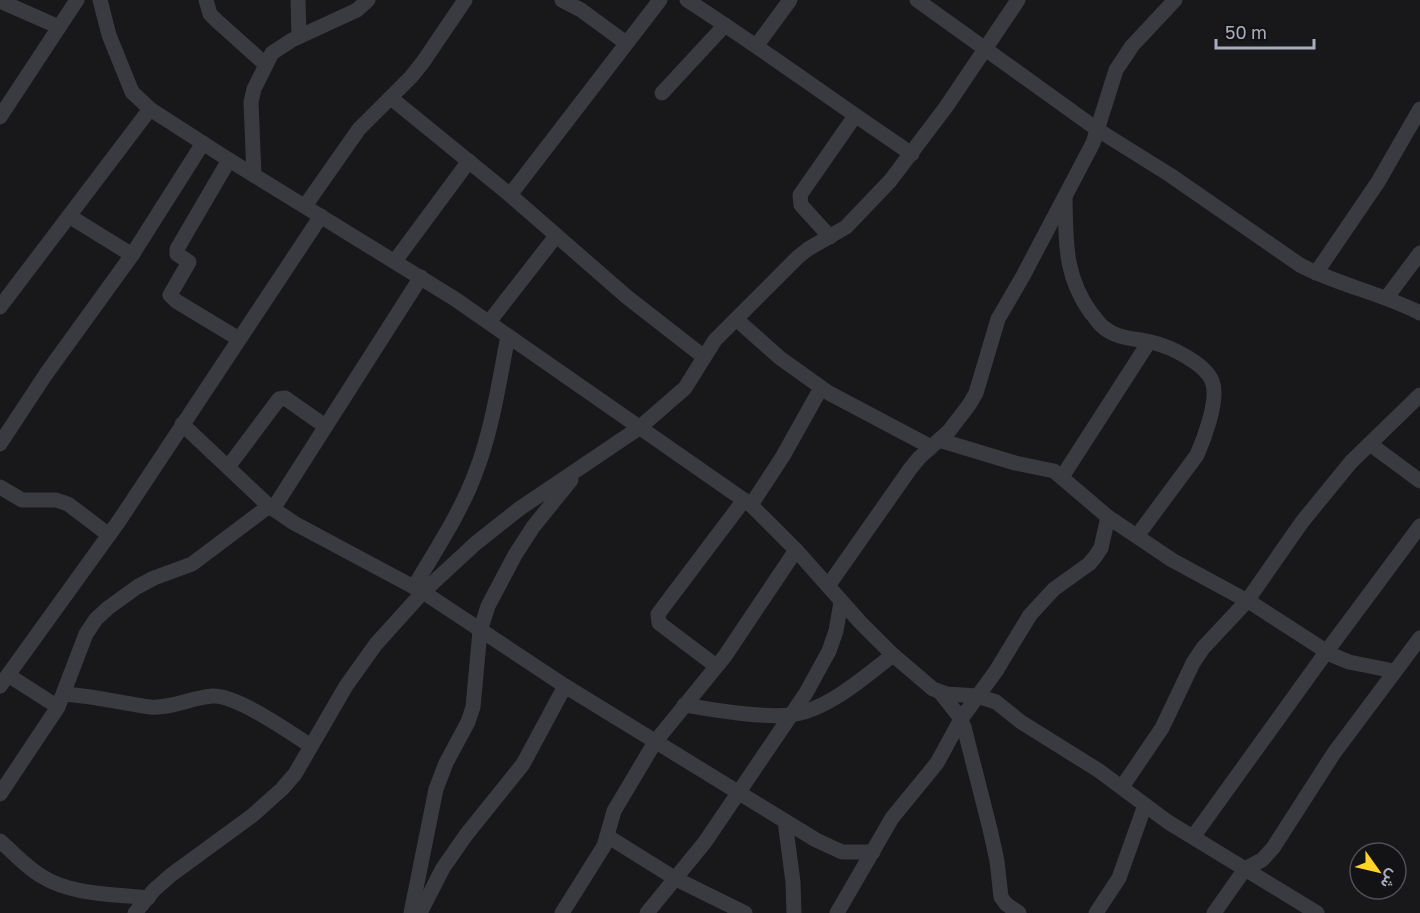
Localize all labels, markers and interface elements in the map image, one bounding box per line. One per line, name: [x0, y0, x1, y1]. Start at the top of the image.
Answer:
scale bar: [1216, 12, 1314, 50]
text: 50 m: [1225, 21, 1267, 43]
north arrow: [1348, 841, 1408, 901]
text: ش: [1377, 866, 1404, 893]

